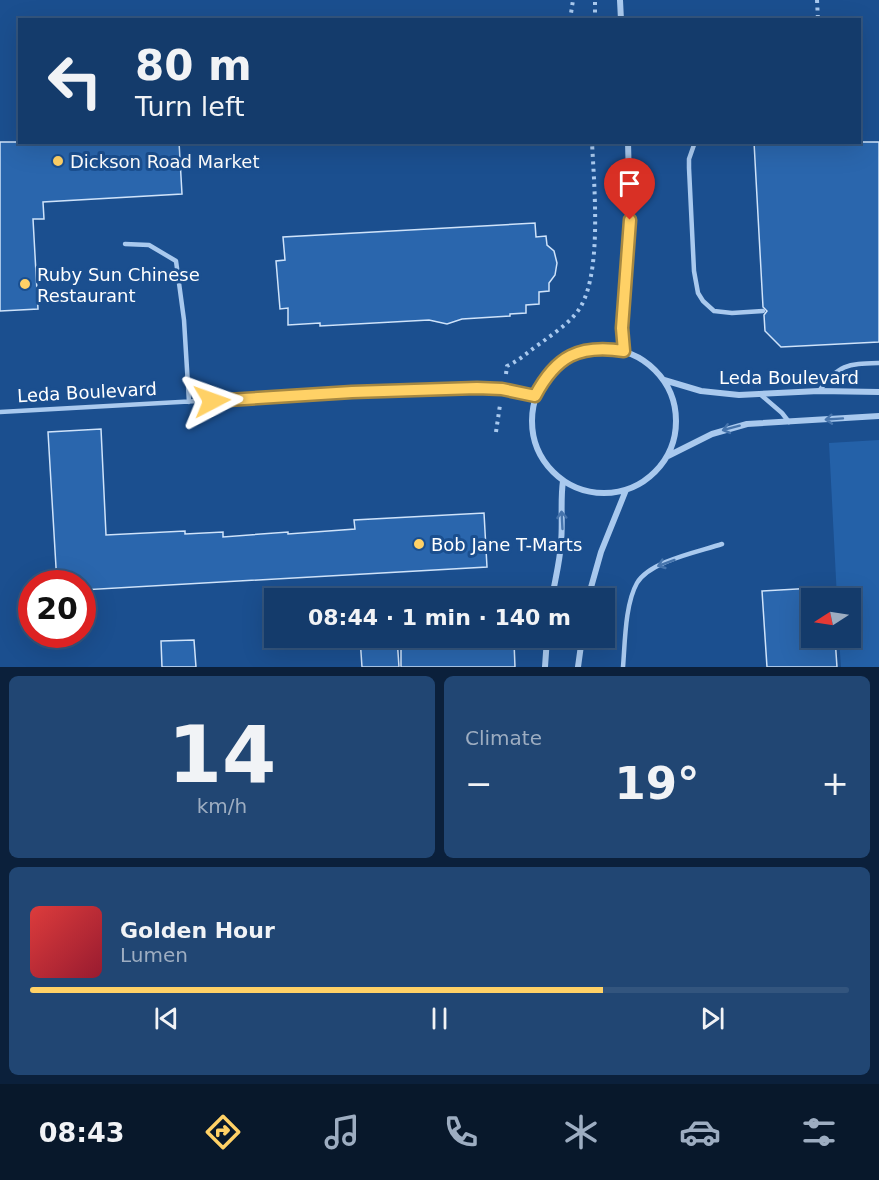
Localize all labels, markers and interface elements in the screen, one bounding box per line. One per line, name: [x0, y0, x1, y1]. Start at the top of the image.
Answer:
text: 80 m: [135, 41, 252, 90]
icon: left: [36, 42, 114, 120]
text: Turn left: [135, 91, 245, 122]
place label: Dickson Road Market: [70, 151, 259, 172]
marker: Dickson Road Market: [51, 154, 65, 168]
pin: [604, 158, 655, 220]
icon: arrive: [613, 167, 646, 200]
place label: Ruby Sun Chinese Restaurant: [37, 264, 200, 306]
marker: Ruby Sun Chinese Restaurant: [18, 277, 32, 291]
street label: Leda Boulevard: [719, 367, 859, 388]
position arrow: [180, 369, 244, 433]
street label: Leda Boulevard: [17, 378, 157, 406]
one-way arrow: [824, 414, 844, 425]
one-way arrow: [721, 423, 740, 434]
one-way arrow: [556, 510, 567, 530]
place label: Bob Jane T-Marts: [431, 534, 582, 555]
marker: Bob Jane T-Marts: [412, 537, 426, 551]
one-way arrow: [657, 558, 676, 569]
speed limit sign: 20: [18, 570, 96, 648]
north arrow: [801, 588, 861, 648]
map controls: [801, 588, 861, 648]
text: 08:44 · 1 min · 140 m: [308, 605, 571, 630]
text: 14: [168, 710, 276, 800]
text: Climate: [465, 726, 542, 750]
text: 19°: [614, 757, 700, 810]
text: −: [465, 764, 493, 803]
text: +: [821, 764, 849, 803]
text: km/h: [197, 794, 247, 818]
text: Golden Hour: [120, 918, 275, 943]
text: Lumen: [120, 943, 188, 967]
icon: previous: [150, 1002, 183, 1035]
icon: pause: [423, 1002, 456, 1035]
icon: next: [696, 1002, 729, 1035]
icon: directions: [202, 1111, 244, 1153]
icon: music: [321, 1111, 363, 1153]
icon: phone: [440, 1111, 482, 1153]
icon: climate: [560, 1111, 602, 1153]
icon: car: [679, 1111, 721, 1153]
icon: filters: [798, 1111, 840, 1153]
text: 08:43: [39, 1117, 125, 1148]

